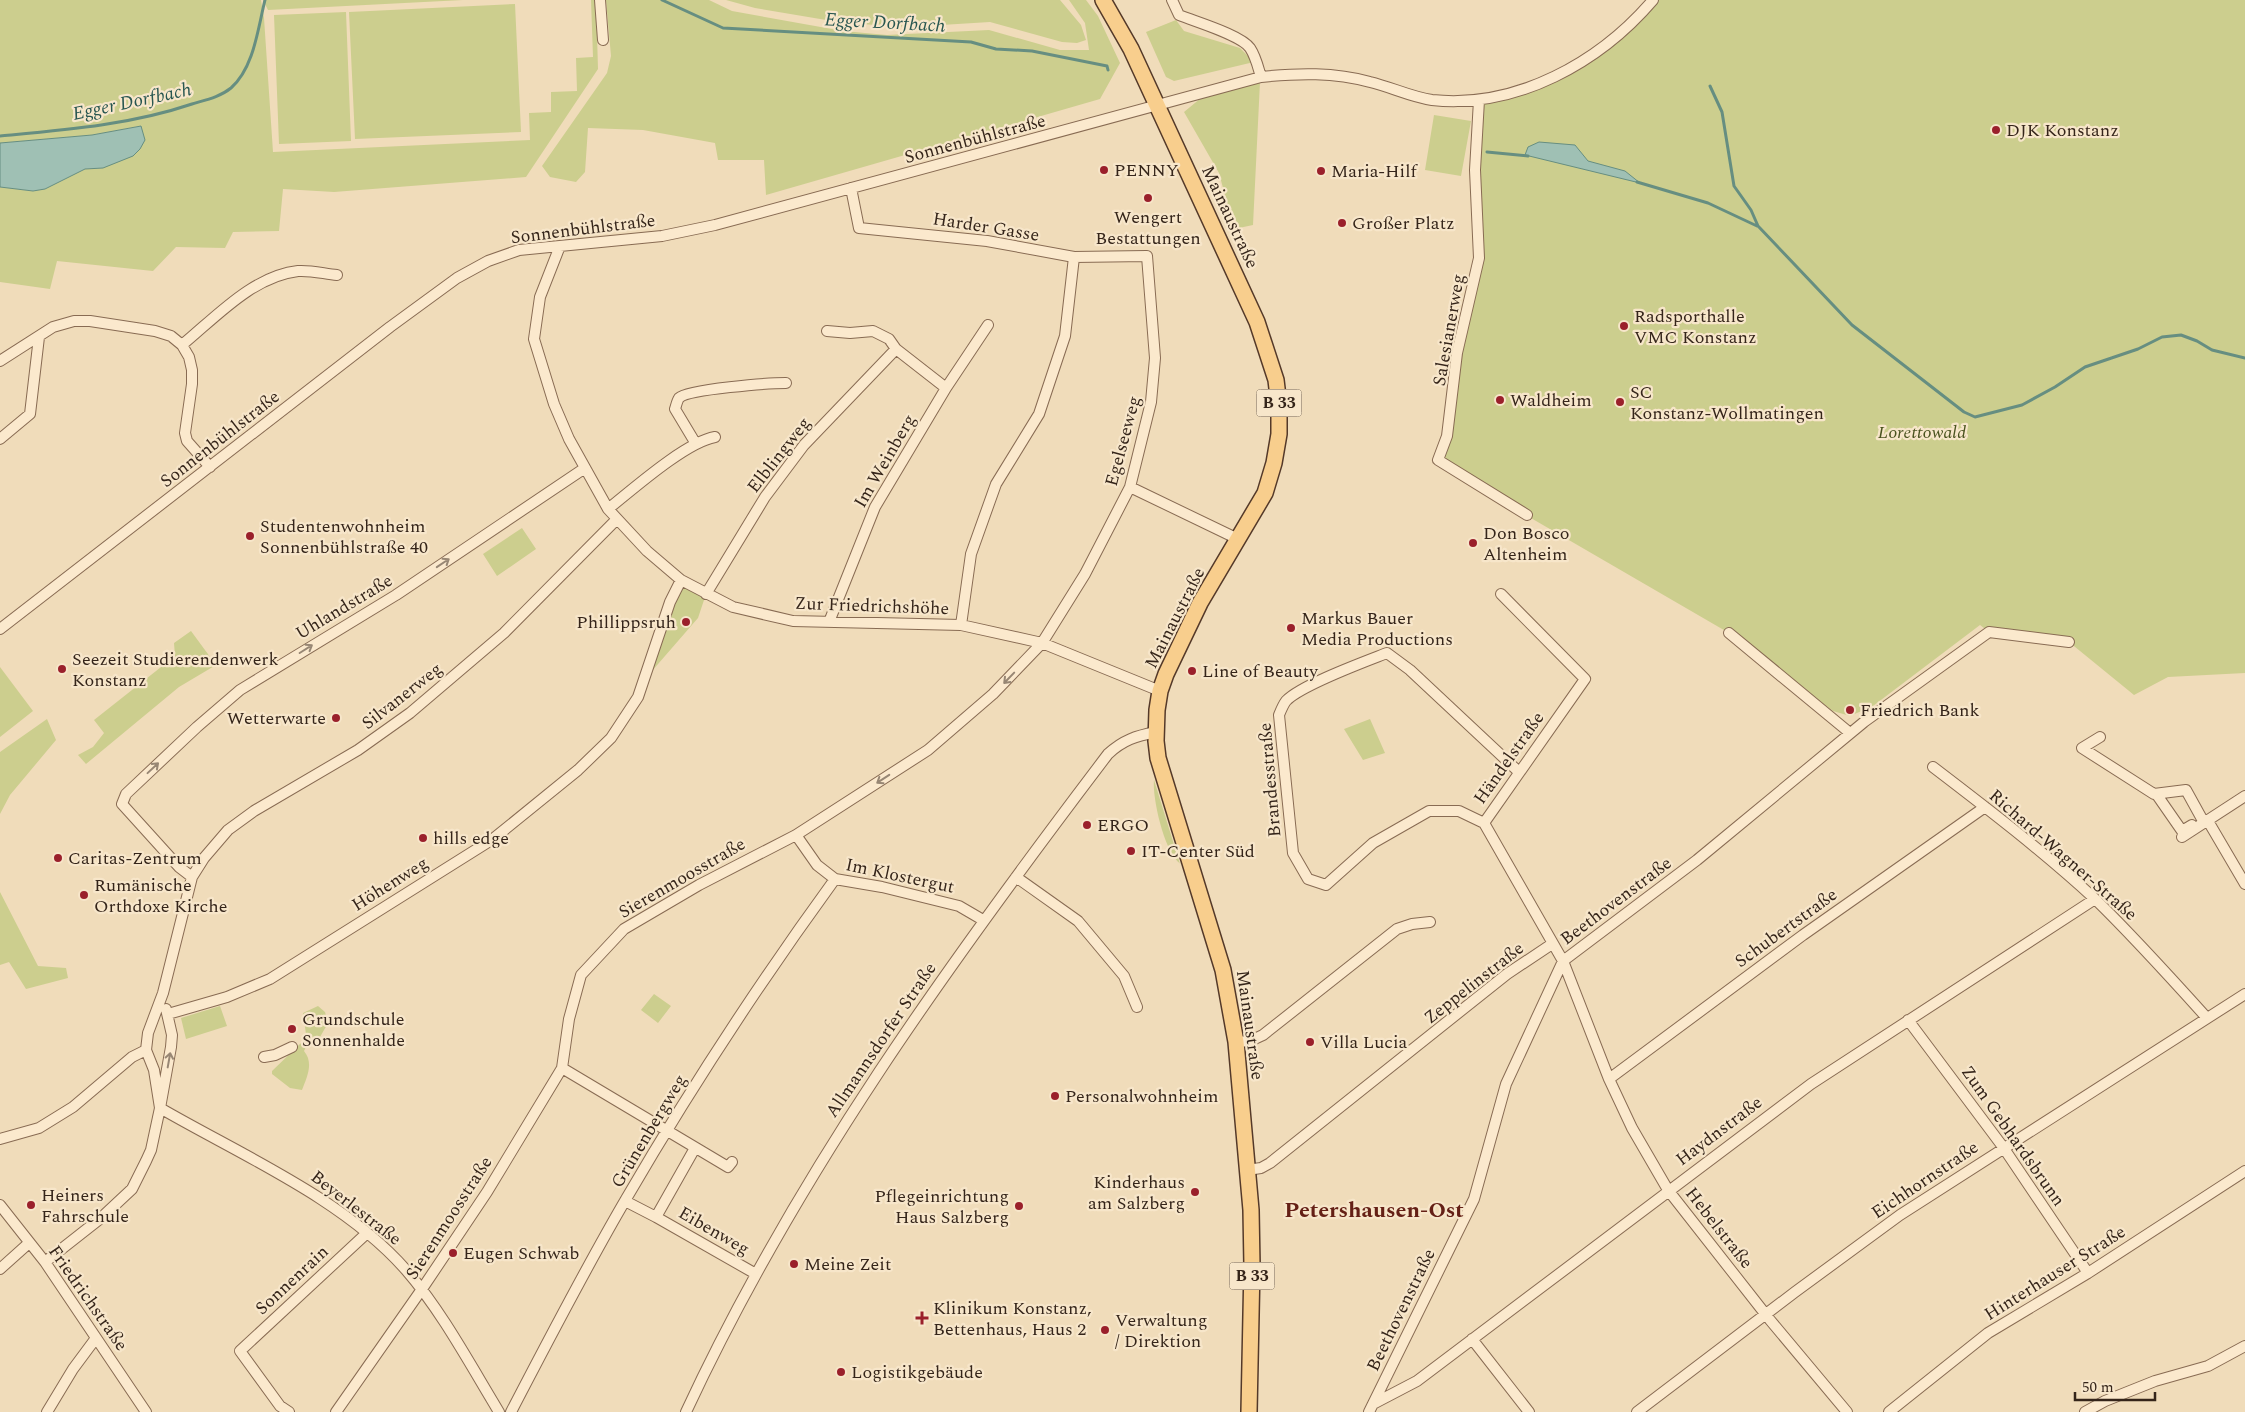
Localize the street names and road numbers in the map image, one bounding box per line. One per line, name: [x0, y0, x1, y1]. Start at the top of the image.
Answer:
street label: Sonnenbühlstraße: [901, 107, 1049, 171]
street label: Mainaustraße: [1194, 161, 1266, 273]
street label: Harder Gasse: [931, 205, 1041, 249]
street label: Sonnenbühlstraße: [509, 207, 657, 251]
street label: Salesianerweg: [1426, 272, 1472, 388]
street label: Sonnenbühlstraße: [154, 384, 286, 494]
road number: B 33: [1256, 389, 1302, 416]
street label: Egelseeweg: [1098, 393, 1148, 489]
street label: Im Weinberg: [847, 409, 923, 513]
street label: Elblingweg: [741, 411, 817, 499]
street label: Mainaustraße: [1138, 562, 1212, 674]
street label: Uhlandstraße: [290, 567, 398, 647]
street label: Zur Friedrichshöhe: [794, 590, 950, 622]
street label: Silvanerweg: [356, 656, 448, 736]
street label: Händelstraße: [1467, 706, 1551, 810]
street label: Brandesstraße: [1252, 722, 1288, 838]
street label: Richard-Wagner-Straße: [1983, 783, 2143, 927]
street label: Sierenmoosstraße: [613, 831, 751, 925]
street label: Höhenweg: [346, 850, 434, 918]
street label: Beethovenstraße: [1554, 850, 1678, 952]
street label: Im Klostergut: [843, 851, 957, 901]
street label: Schubertstraße: [1729, 881, 1843, 975]
street label: Zeppelinstraße: [1418, 935, 1530, 1031]
street label: Allmannsdorfer Straße: [819, 957, 943, 1123]
street label: Mainaustraße: [1229, 968, 1271, 1082]
street label: Zum Gebhardsbrunn: [1954, 1060, 2072, 1212]
street label: Grünenbergweg: [604, 1069, 694, 1193]
street label: Haydnstraße: [1670, 1089, 1768, 1173]
street label: Eichhornstraße: [1866, 1134, 1984, 1226]
street label: Sierenmoosstraße: [399, 1151, 499, 1285]
street label: Beyerlestraße: [305, 1164, 407, 1252]
street label: Hebelstraße: [1678, 1181, 1760, 1275]
street label: Eibenweg: [673, 1200, 755, 1262]
street label: Hinterhauser Straße: [1979, 1219, 2131, 1327]
street label: Sonnenrain: [249, 1239, 335, 1321]
street label: Friedrichstraße: [41, 1240, 135, 1356]
street label: Beethovenstraße: [1360, 1244, 1442, 1376]
road number: B 33: [1230, 1262, 1274, 1290]

